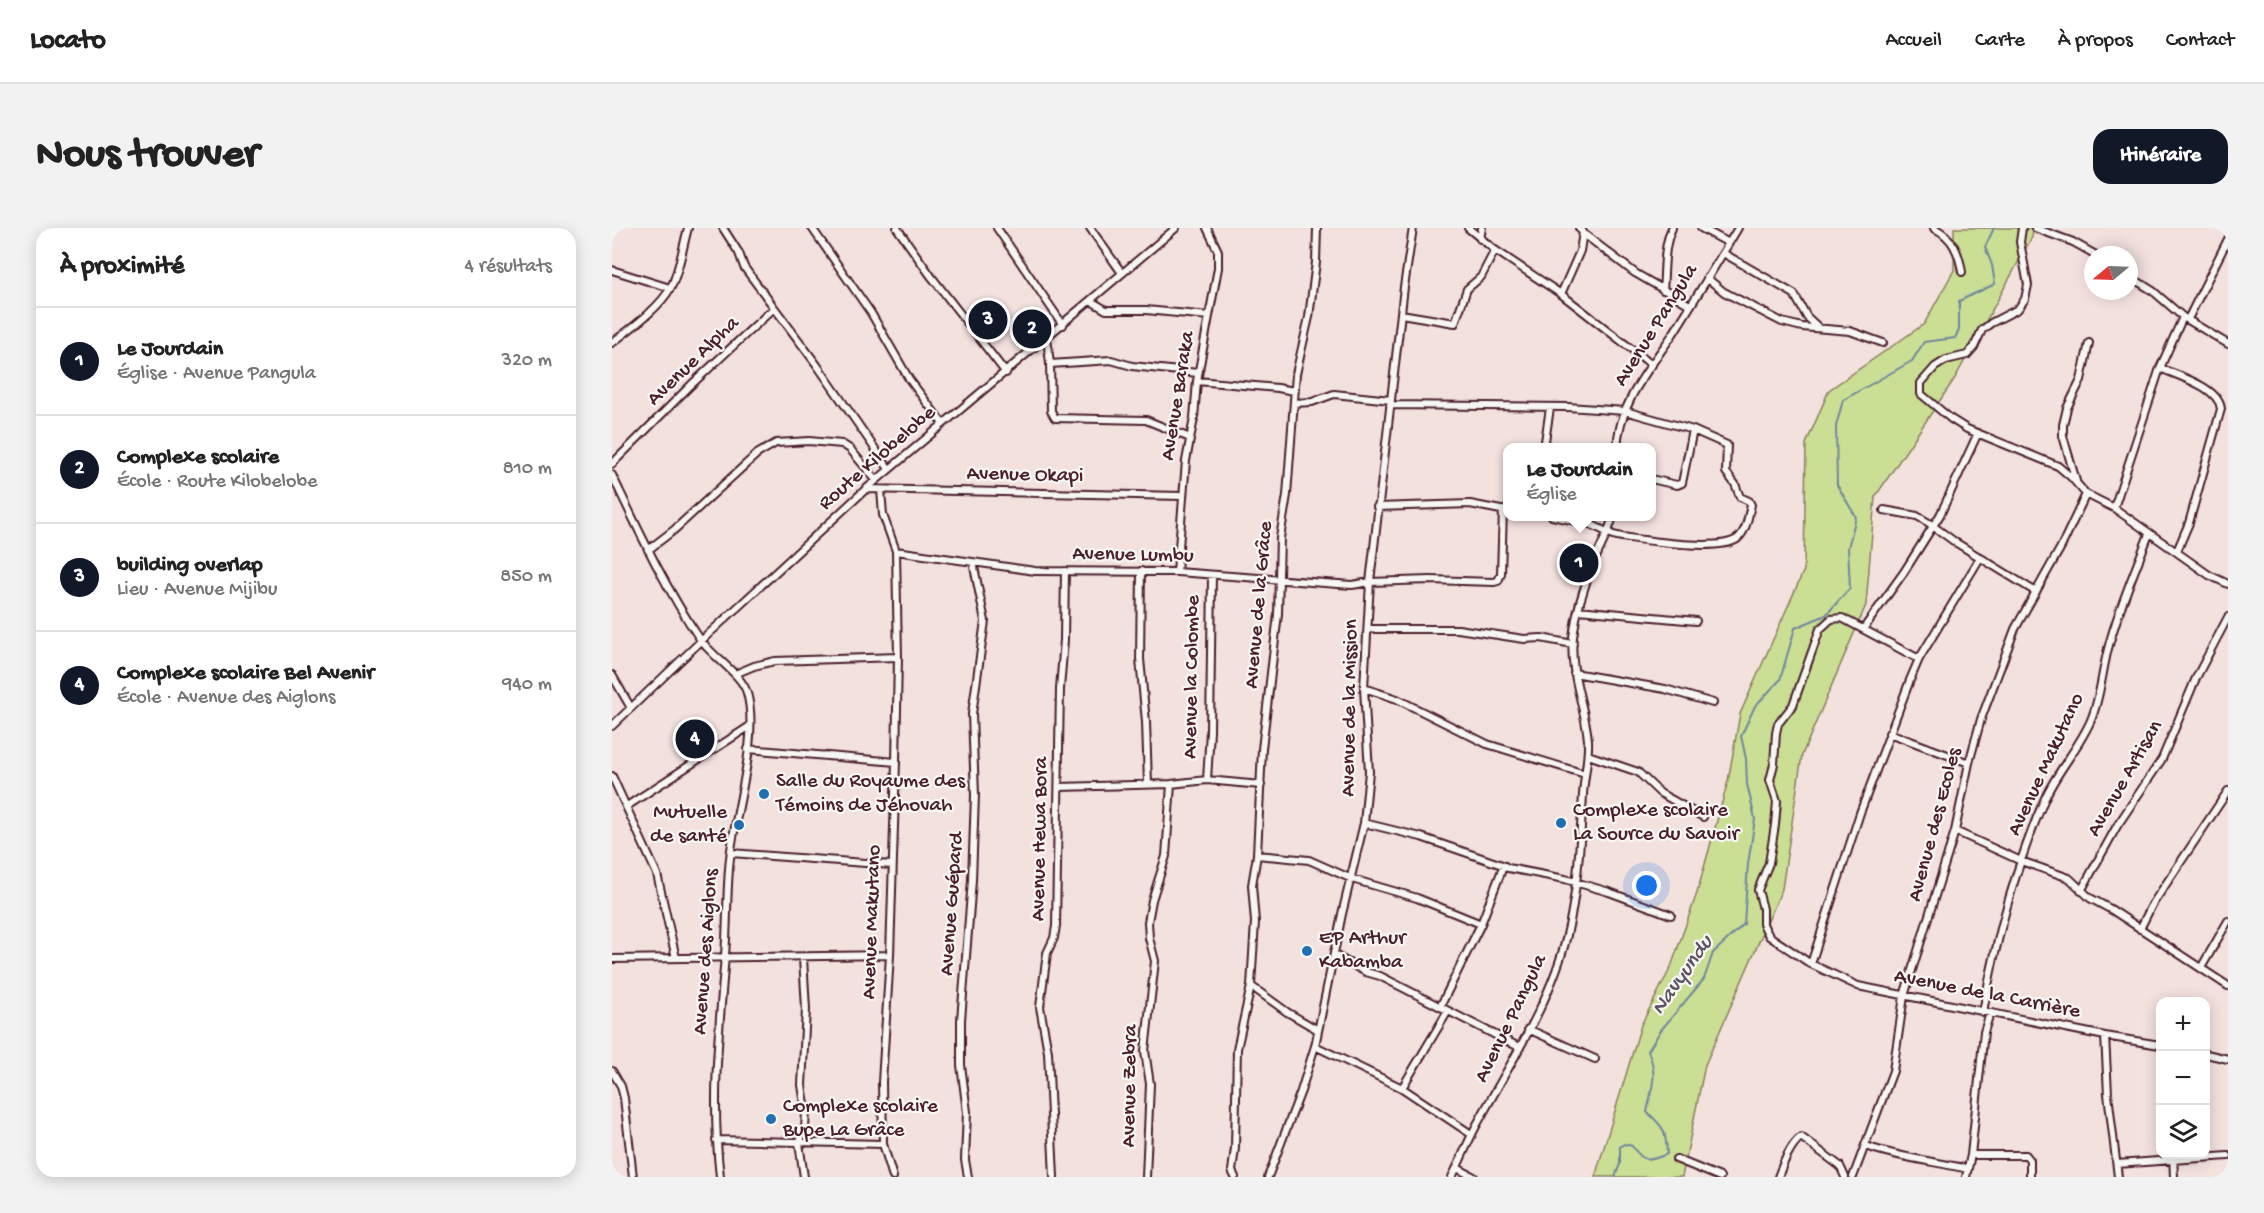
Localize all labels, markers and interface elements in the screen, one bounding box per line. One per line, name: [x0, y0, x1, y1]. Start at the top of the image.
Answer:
text: Locato: [30, 25, 106, 58]
text: Accueil: [1885, 29, 1942, 54]
text: Carte: [1975, 29, 2025, 54]
text: À propos: [2058, 29, 2133, 54]
text: Contact: [2166, 29, 2234, 54]
button: Itinéraire: [2093, 129, 2228, 184]
text: Nous trouver: [36, 132, 259, 181]
north arrow: [2084, 246, 2138, 300]
text: À proximité: [60, 252, 184, 283]
text: 4 résultats: [464, 256, 552, 279]
street label: Avenue Pangula: [1609, 259, 1705, 392]
pin: 3: [968, 298, 1007, 343]
pin: 2: [1012, 306, 1052, 352]
street label: Avenue Alpha: [643, 311, 746, 412]
street label: Avenue Baraka: [1156, 328, 1202, 462]
text: Le Jourdain: [117, 337, 223, 363]
text: 1: [75, 350, 84, 373]
text: 320 m: [502, 350, 552, 373]
text: Église · Avenue Pangula: [117, 363, 316, 386]
street label: Route Kilobelobe: [814, 401, 943, 517]
popup: [1503, 443, 1656, 521]
text: Complexe scolaire: [117, 445, 279, 471]
text: 2: [75, 458, 84, 481]
text: 810 m: [503, 458, 552, 481]
text: Le Jourdain: [1526, 458, 1633, 484]
street label: Avenue Okapi: [966, 462, 1084, 490]
text: École · Route Kilobelobe: [117, 471, 317, 494]
text: Église: [1526, 484, 1577, 507]
street label: Avenue de la Grâce: [1240, 519, 1280, 690]
pin: 1: [1560, 540, 1598, 586]
street label: Avenue Lumbu: [1072, 542, 1194, 570]
text: building overlap: [117, 553, 263, 579]
text: 3: [74, 566, 85, 589]
text: 850 m: [500, 566, 552, 589]
text: Lieu · Avenue Mijibu: [117, 579, 277, 602]
street label: Avenue la Colombe: [1179, 594, 1207, 759]
street label: Avenue de la Mission: [1337, 619, 1365, 797]
text: Complexe scolaire Bel Avenir: [117, 661, 374, 687]
text: 4: [75, 674, 84, 697]
text: 940 m: [502, 674, 552, 697]
text: École · Avenue des Aiglons: [117, 687, 335, 710]
street label: Avenue Makutano: [2003, 690, 2091, 840]
pin: 4: [676, 716, 715, 762]
street label: Avenue Artisan: [2083, 716, 2169, 842]
street label: Avenue des Ecoles: [1903, 744, 1969, 905]
street label: Avenue Hewa Bora: [1027, 755, 1055, 922]
place label: Salle du Royaume des Témoins de Jéhovah: [775, 770, 966, 819]
marker: Salle du Royaume des Témoins de Jéhovah: [757, 787, 771, 801]
place label: Complexe scolaire La Source du Savoir: [1573, 799, 1740, 848]
place label: Mutuelle de santé: [650, 801, 728, 850]
marker: Complexe scolaire La Source du Savoir: [1554, 816, 1568, 830]
marker: Mutuelle de santé: [732, 818, 746, 832]
street label: Avenue Guépard: [936, 830, 971, 977]
street label: Avenue Makutano: [858, 844, 888, 1000]
street label: Avenue des Aiglons: [689, 867, 725, 1036]
your location: [1632, 871, 1661, 900]
place label: EP Arthur Kabamba: [1319, 927, 1407, 976]
water label: Navyundu: [1646, 930, 1721, 1021]
marker: EP Arthur Kabamba: [1300, 944, 1314, 958]
street label: Avenue Pangula: [1470, 950, 1554, 1087]
street label: Avenue de la Carrière: [1892, 965, 2083, 1026]
map controls: [2156, 997, 2210, 1159]
button: +: [2156, 997, 2210, 1051]
street label: Avenue Zebra: [1117, 1023, 1145, 1148]
button: −: [2156, 1051, 2210, 1105]
place label: Complexe scolaire Bupe La Grâce: [782, 1095, 939, 1144]
button: layers: [2156, 1105, 2210, 1159]
marker: Complexe scolaire Bupe La Grâce: [764, 1112, 778, 1126]

